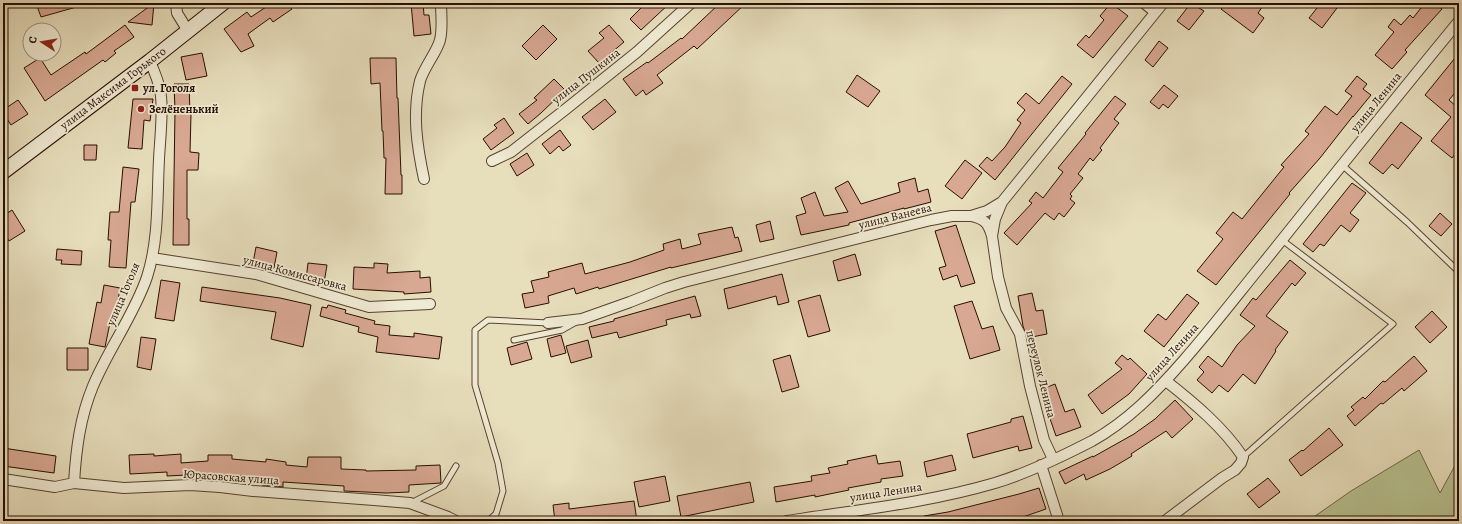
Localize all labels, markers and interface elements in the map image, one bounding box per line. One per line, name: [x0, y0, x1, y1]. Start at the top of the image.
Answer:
north arrow: [22, 22, 62, 62]
text: С: [25, 35, 41, 45]
street label: улица Максима Горького: [56, 43, 169, 134]
street label: улица Пушкина: [548, 44, 624, 108]
street label: улица Ленина: [1346, 68, 1405, 136]
place label: ул. Гоголя: [142, 80, 195, 96]
marker: ул. Гоголя: [130, 83, 140, 93]
place label: Зелёненький: [149, 101, 219, 117]
marker: Зелёненький: [136, 104, 146, 114]
street label: улица Ванеева: [856, 199, 934, 233]
street label: улица Комиссаровка: [240, 251, 349, 295]
street label: улица Гоголя: [102, 260, 144, 329]
street label: улица Ленина: [1141, 319, 1203, 385]
street label: переулок Ленина: [1022, 329, 1060, 420]
street label: Юрасовская улица: [182, 466, 280, 488]
street label: улица Ленина: [848, 478, 924, 506]

